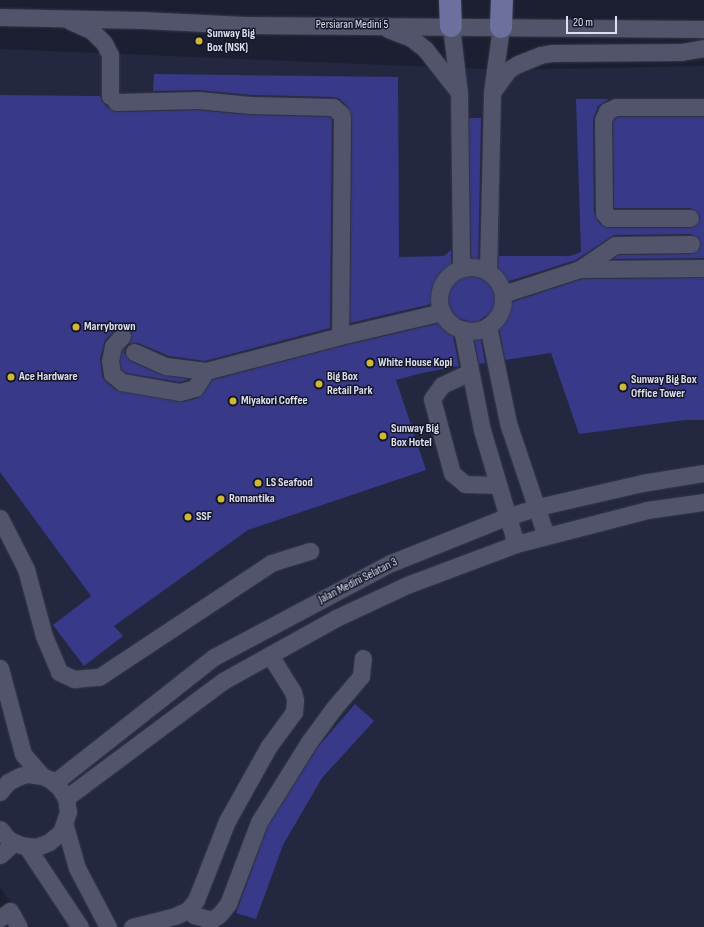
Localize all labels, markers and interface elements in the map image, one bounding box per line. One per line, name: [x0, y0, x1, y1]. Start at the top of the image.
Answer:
scale bar: [568, 8, 619, 34]
text: 20 m: [573, 15, 593, 30]
street label: Persiaran Medini 5: [316, 18, 388, 32]
place label: Sunway Big Box (NSK): [207, 27, 255, 55]
marker: Sunway Big Box (NSK): [194, 36, 204, 46]
place label: Marrybrown: [84, 320, 136, 334]
marker: Marrybrown: [71, 322, 81, 332]
place label: White House Kopi: [378, 356, 452, 370]
marker: White House Kopi: [365, 358, 375, 368]
place label: Ace Hardware: [19, 370, 78, 384]
place label: Big Box Retail Park: [327, 370, 372, 398]
marker: Ace Hardware: [6, 372, 16, 382]
place label: Sunway Big Box Office Tower: [631, 373, 697, 401]
marker: Big Box Retail Park: [314, 379, 324, 389]
marker: Sunway Big Box Office Tower: [618, 382, 628, 392]
place label: Miyakori Coffee: [241, 394, 308, 408]
marker: Miyakori Coffee: [228, 396, 238, 406]
place label: Sunway Big Box Hotel: [391, 422, 439, 450]
marker: Sunway Big Box Hotel: [378, 431, 388, 441]
place label: LS Seafood: [266, 476, 313, 490]
marker: LS Seafood: [253, 478, 263, 488]
place label: Romantika: [229, 492, 275, 506]
marker: Romantika: [216, 494, 226, 504]
place label: SSF: [196, 510, 212, 524]
marker: SSF: [183, 512, 193, 522]
street label: Jalan Medini Selatan 3: [316, 555, 400, 607]

